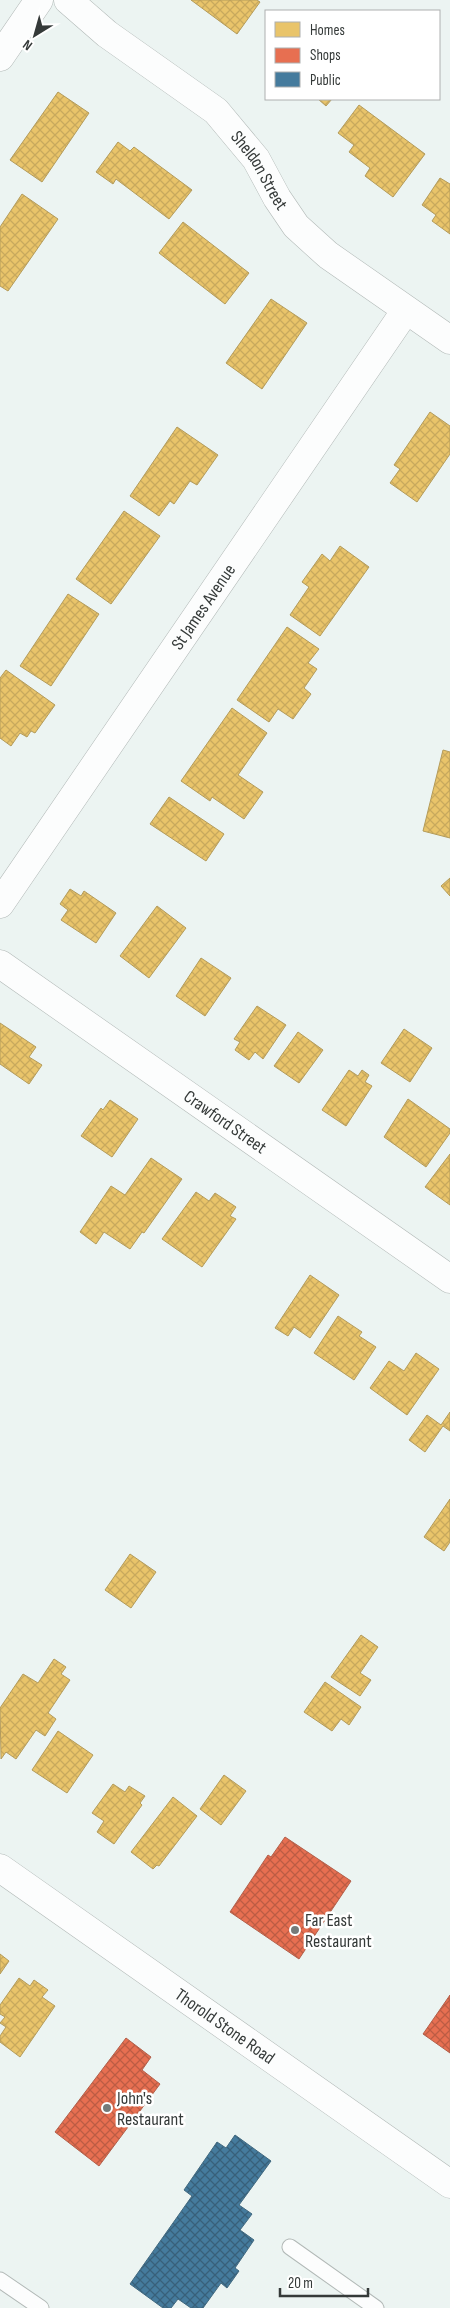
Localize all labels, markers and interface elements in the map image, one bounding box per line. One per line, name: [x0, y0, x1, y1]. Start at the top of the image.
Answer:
north arrow: [10, 10, 60, 60]
legend: [265, 10, 440, 100]
text: Homes: [310, 21, 345, 40]
text: N: [19, 36, 36, 54]
text: Shops: [310, 46, 341, 65]
text: Public: [310, 71, 341, 90]
street label: Sheldon Street: [226, 127, 292, 214]
street label: St James Avenue: [167, 560, 240, 654]
street label: Crawford Street: [180, 1086, 271, 1159]
place label: Far East Restaurant: [305, 1910, 372, 1952]
marker: Far East Restaurant: [289, 1924, 301, 1936]
street label: Thorold Stone Road: [171, 1984, 279, 2069]
place label: John's Restaurant: [116, 2088, 184, 2130]
marker: John's Restaurant: [101, 2102, 113, 2114]
scale bar: [280, 2266, 368, 2298]
text: 20 m: [288, 2274, 313, 2293]

